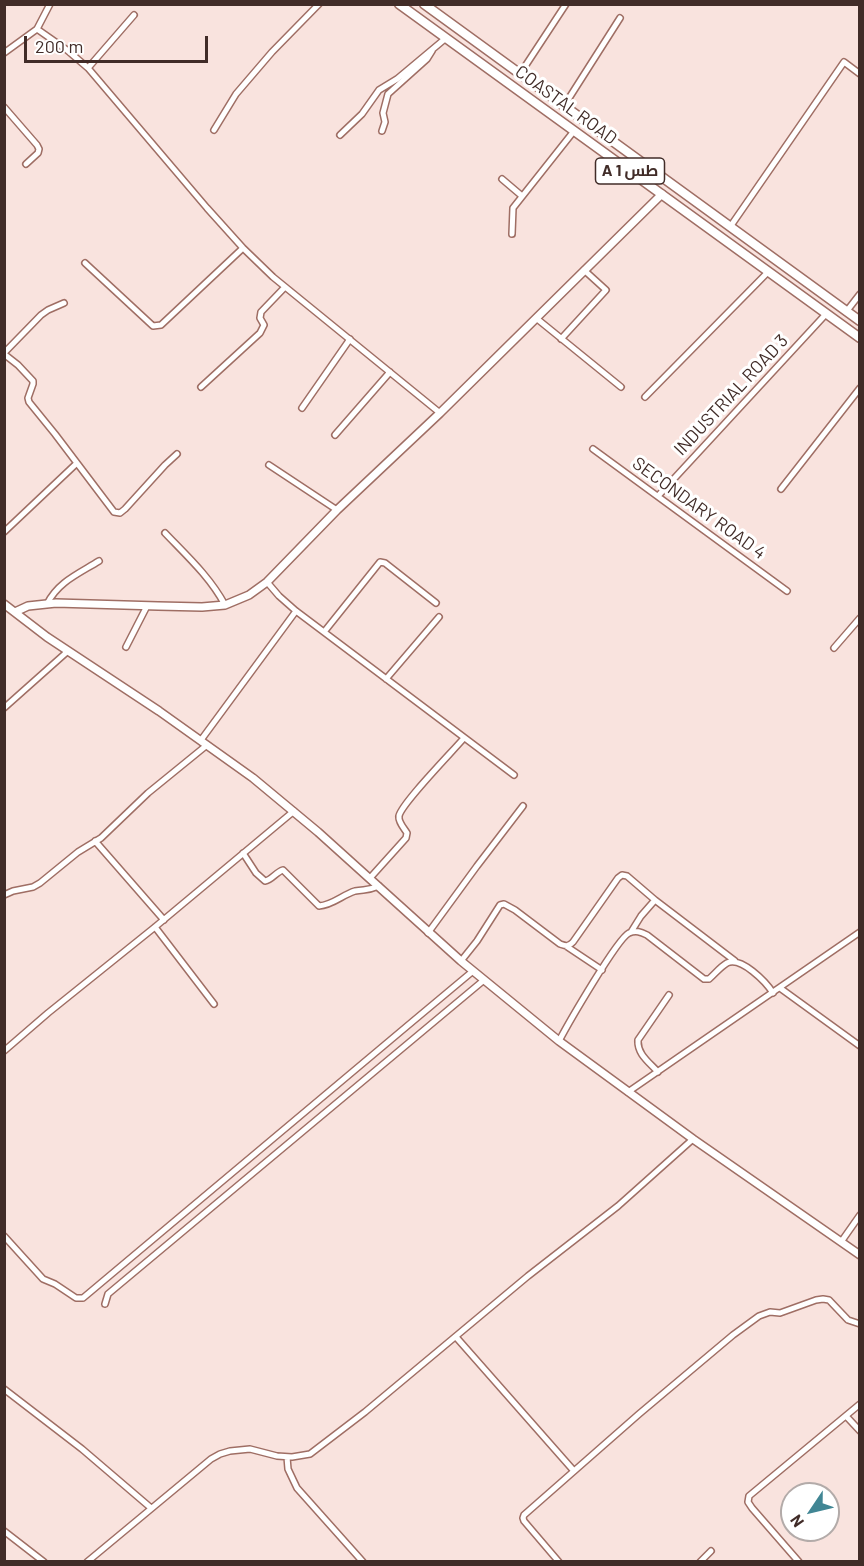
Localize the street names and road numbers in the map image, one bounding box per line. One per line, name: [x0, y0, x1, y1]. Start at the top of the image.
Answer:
street label: COASTAL ROAD: [511, 61, 621, 149]
road number: A 1 طس: [596, 158, 664, 184]
street label: INDUSTRIAL ROAD 3: [669, 330, 793, 460]
street label: SECONDARY ROAD 4: [628, 452, 770, 564]

